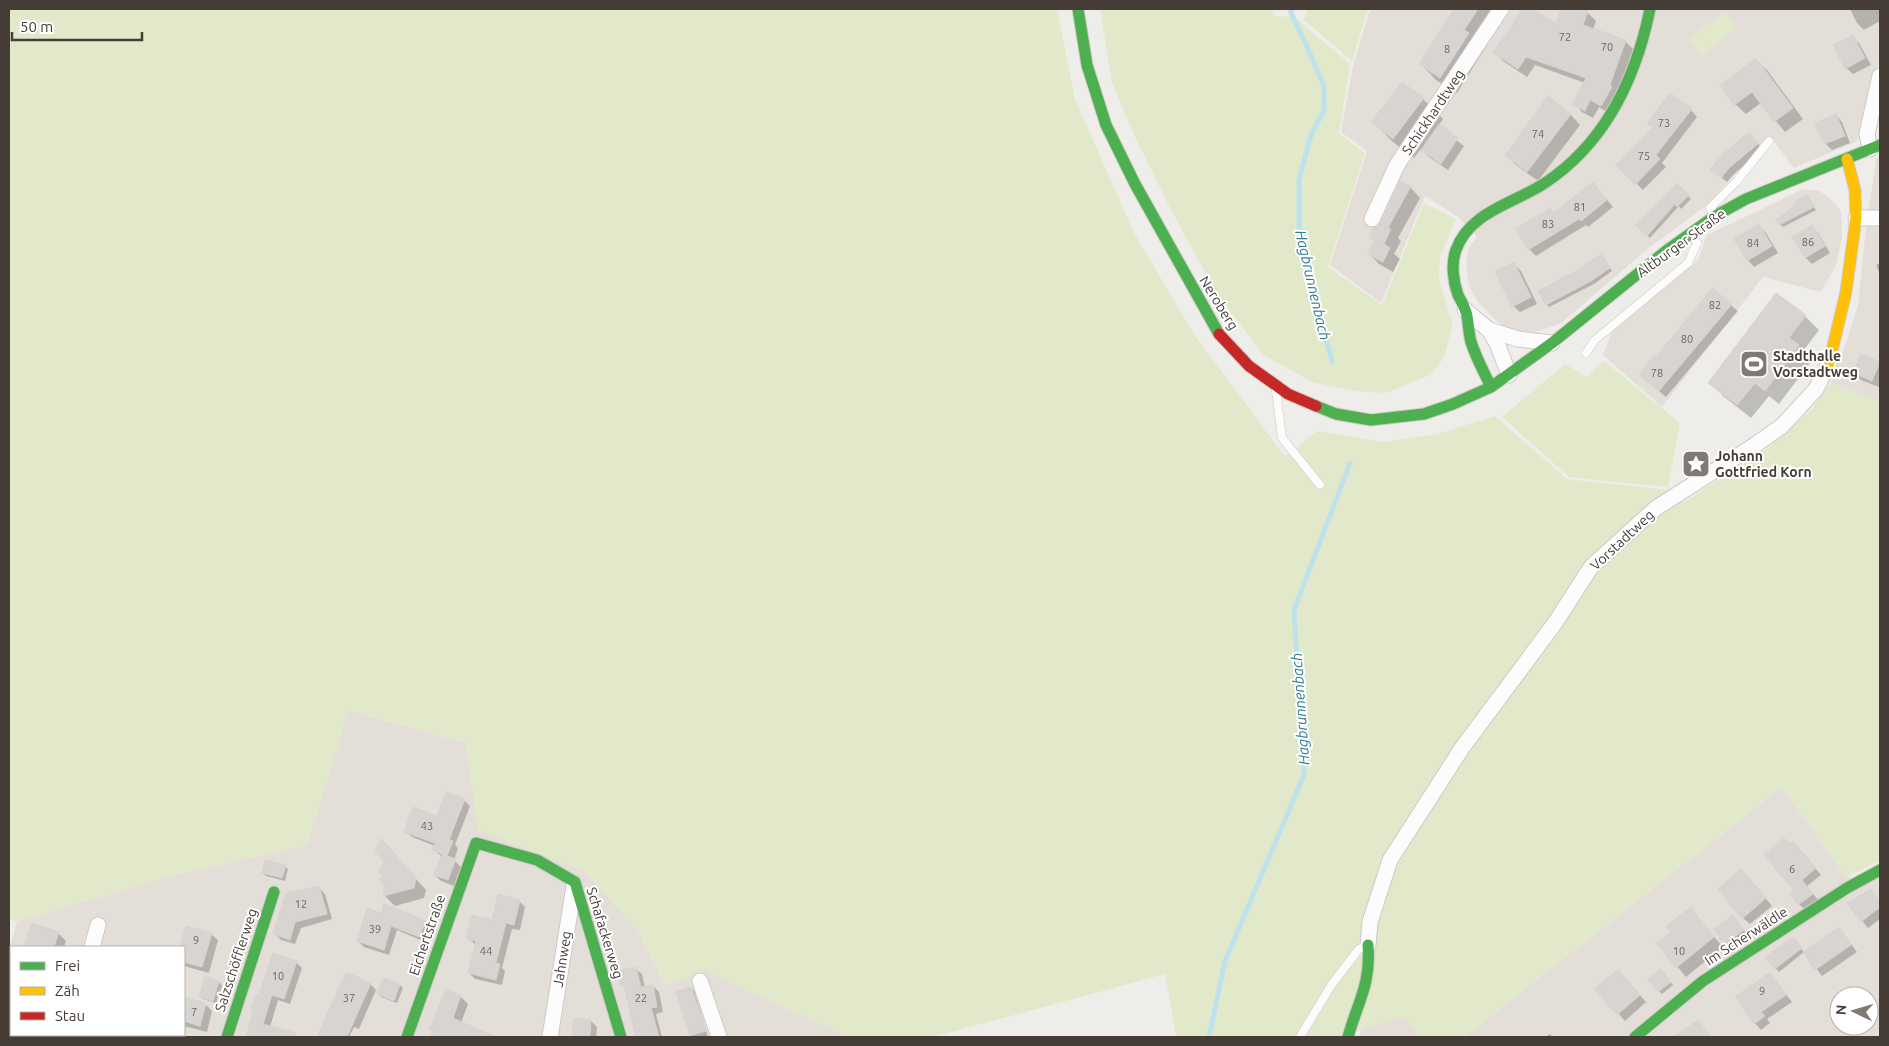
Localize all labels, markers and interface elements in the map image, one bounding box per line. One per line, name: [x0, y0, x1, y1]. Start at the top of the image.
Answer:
scale bar: [12, 10, 142, 42]
text: 50 m: [20, 18, 53, 35]
house number: 72: [1559, 31, 1571, 43]
house number: 70: [1601, 41, 1613, 53]
house number: 8: [1444, 43, 1450, 55]
street label: Schickhardtweg: [1399, 66, 1467, 158]
house number: 73: [1658, 117, 1670, 129]
house number: 74: [1532, 128, 1544, 140]
house number: 75: [1638, 150, 1650, 162]
house number: 81: [1574, 201, 1586, 213]
street label: Altburger Straße: [1634, 206, 1728, 280]
house number: 83: [1542, 218, 1554, 230]
water label: Hagbrunnenbach: [1292, 228, 1334, 342]
house number: 86: [1802, 236, 1814, 248]
house number: 84: [1747, 237, 1759, 249]
street label: Neroberg: [1196, 273, 1242, 333]
house number: 82: [1709, 299, 1721, 311]
house number: 80: [1681, 333, 1693, 345]
place label: Stadthalle Vorstadtweg: [1773, 348, 1858, 380]
sports icon: Stadthalle Vorstadtweg: [1739, 349, 1769, 379]
house number: 78: [1651, 367, 1663, 379]
place label: Johann Gottfried Korn: [1715, 448, 1812, 480]
place icon: Johann Gottfried Korn: [1681, 449, 1711, 479]
street label: Vorstadtweg: [1587, 507, 1657, 573]
water label: Hagbrunnenbach: [1288, 652, 1312, 766]
house number: 43: [421, 820, 433, 832]
house number: 6: [1789, 863, 1795, 875]
street label: Schafackerweg: [583, 885, 627, 981]
street label: Eichertstraße: [406, 892, 448, 978]
house number: 12: [295, 898, 307, 910]
street label: Im Scherwäldle: [1702, 903, 1790, 969]
street label: Salzschöfflerweg: [212, 906, 260, 1014]
house number: 39: [369, 923, 381, 935]
street label: Jahnweg: [550, 930, 574, 988]
house number: 9: [193, 934, 199, 946]
house number: 44: [480, 945, 492, 957]
house number: 10: [1673, 945, 1685, 957]
legend: [10, 946, 185, 1036]
text: Frei: [55, 957, 80, 974]
house number: 10: [272, 970, 284, 982]
text: Zäh: [55, 982, 80, 999]
house number: 9: [1759, 985, 1765, 997]
north arrow: [1829, 986, 1879, 1036]
house number: 37: [343, 992, 355, 1004]
house number: 22: [635, 992, 647, 1004]
text: N: [1833, 1004, 1849, 1016]
house number: 7: [191, 1006, 197, 1018]
text: Stau: [55, 1007, 85, 1024]

